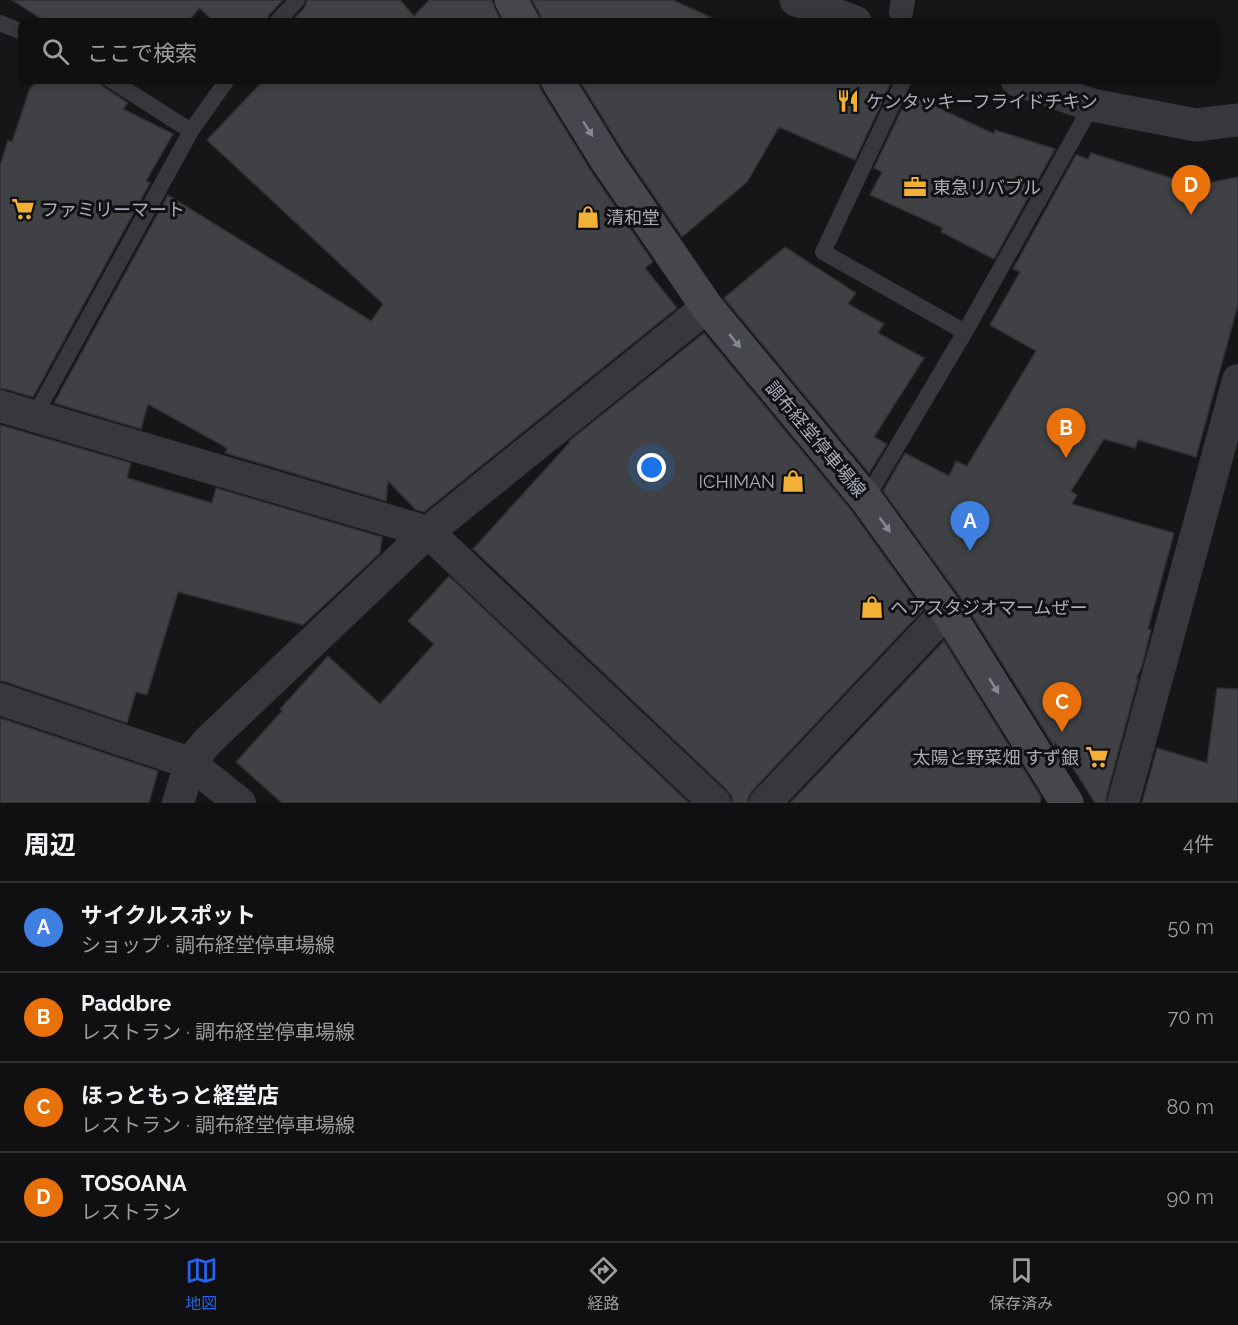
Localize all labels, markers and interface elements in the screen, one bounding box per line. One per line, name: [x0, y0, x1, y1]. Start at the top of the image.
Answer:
search box: [18, 18, 1220, 84]
icon: search: [39, 35, 72, 68]
text: ここで検索: [87, 40, 197, 66]
restaurant icon: ケンタッキーフライドチキン: [835, 88, 861, 114]
place label: ケンタッキーフライドチキン: [866, 91, 1098, 112]
one-way arrow: [583, 121, 594, 137]
pin: D: [1172, 166, 1210, 215]
office icon: 東急リバブル: [902, 174, 928, 200]
place label: 東急リバブル: [933, 177, 1041, 198]
supermarket icon: ファミリーマート: [10, 196, 36, 222]
place label: ファミリーマート: [41, 199, 185, 220]
shop icon: 清和堂: [575, 204, 601, 230]
place label: 清和堂: [606, 207, 660, 228]
one-way arrow: [728, 333, 741, 348]
street label: 調布経堂停車場線: [762, 377, 870, 501]
pin: B: [1046, 408, 1086, 458]
your location: [637, 453, 666, 482]
shop icon: ICHIMAN: [780, 468, 806, 494]
place label: ICHIMAN: [699, 471, 775, 492]
pin: A: [950, 502, 990, 551]
one-way arrow: [879, 516, 891, 532]
shop icon: ヘアスタジオマームぜー: [859, 594, 885, 620]
place label: ヘアスタジオマームぜー: [890, 597, 1087, 618]
one-way arrow: [988, 678, 999, 694]
pin: C: [1042, 682, 1082, 732]
supermarket icon: 太陽と野菜畑 すず銀: [1084, 744, 1110, 770]
place label: 太陽と野菜畑 すず銀: [912, 747, 1079, 768]
text: 周辺: [24, 830, 76, 860]
text: 4件: [1183, 832, 1214, 856]
text: サイクルスポット: [81, 902, 256, 928]
text: A: [37, 915, 50, 939]
text: 50 m: [1167, 915, 1214, 939]
text: ショップ · 調布経堂停車場線: [81, 933, 335, 957]
text: Paddbre: [81, 990, 171, 1016]
text: B: [37, 1005, 50, 1029]
text: 70 m: [1168, 1005, 1214, 1029]
text: レストラン · 調布経堂停車場線: [81, 1020, 355, 1044]
text: ほっともっと経堂店: [81, 1082, 279, 1108]
text: C: [37, 1095, 50, 1119]
text: 80 m: [1166, 1095, 1214, 1119]
text: レストラン · 調布経堂停車場線: [81, 1113, 355, 1137]
text: TOSOANA: [81, 1170, 187, 1196]
text: D: [36, 1185, 51, 1209]
text: 90 m: [1167, 1185, 1214, 1209]
text: レストラン: [81, 1200, 181, 1224]
tab: 地図: [185, 1254, 218, 1314]
tab: 経路: [587, 1254, 620, 1314]
tab: 保存済み: [989, 1254, 1053, 1314]

